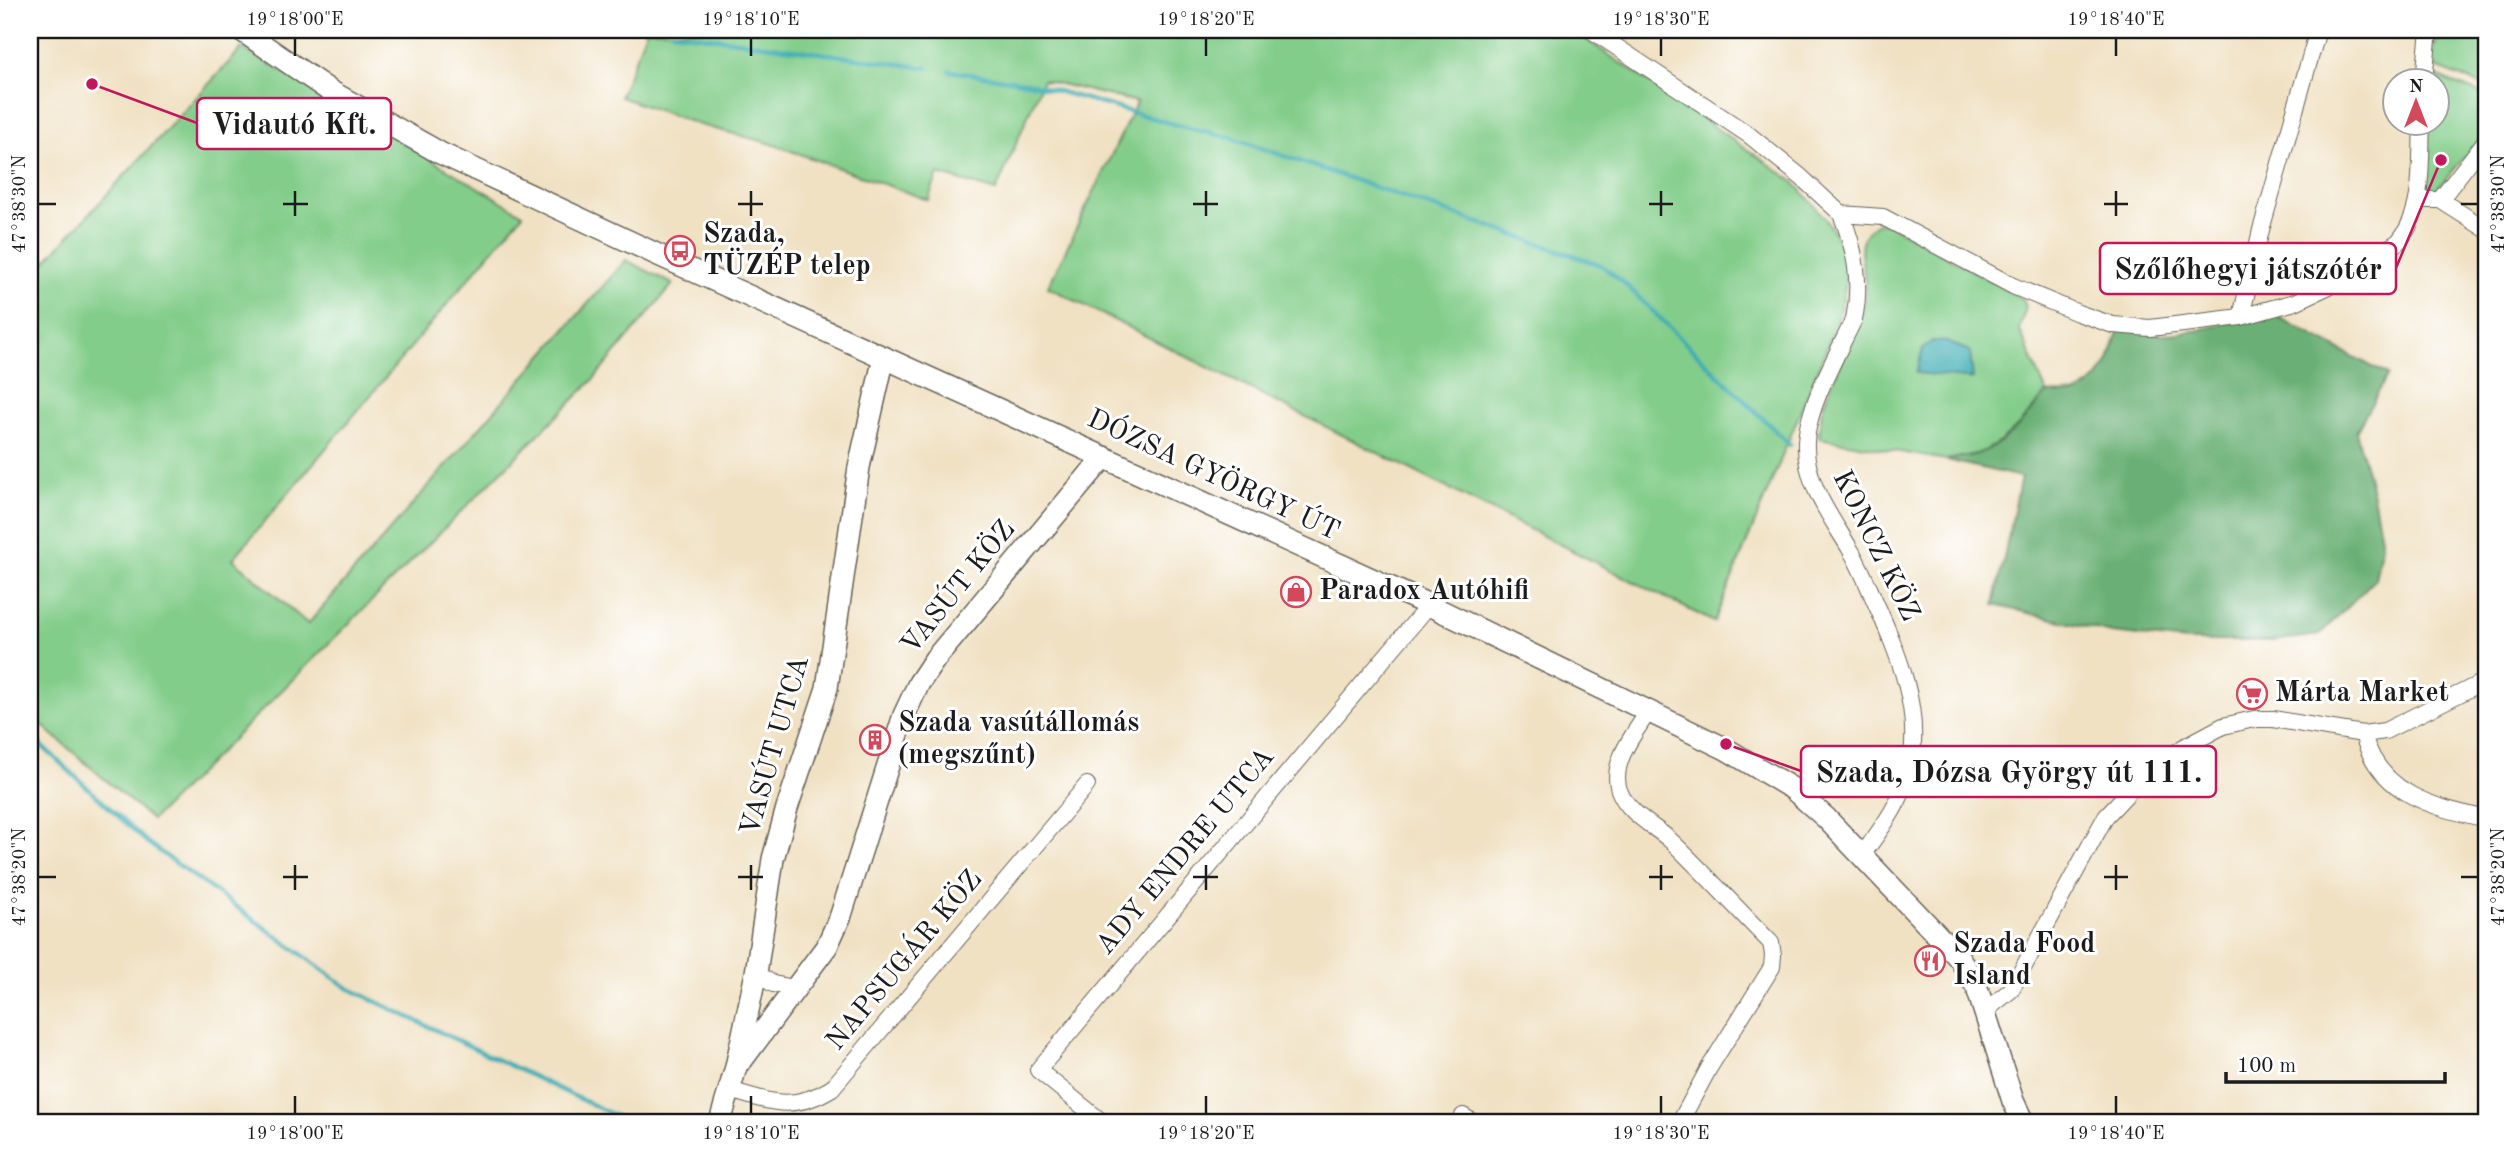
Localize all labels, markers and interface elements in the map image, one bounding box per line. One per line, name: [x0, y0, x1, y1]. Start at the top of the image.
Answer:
text: 19°18'00"E: [247, 11, 343, 29]
text: 19°18'10"E: [703, 11, 799, 29]
text: 19°18'20"E: [1158, 11, 1254, 29]
text: 19°18'30"E: [1613, 11, 1709, 29]
text: 19°18'40"E: [2068, 11, 2164, 29]
north arrow: [2380, 66, 2450, 136]
text: N: [2409, 78, 2424, 97]
callout: Vidautó Kft.: [197, 98, 391, 149]
text: Vidautó Kft.: [211, 111, 377, 141]
text: 47°38'30"N: [11, 155, 29, 253]
text: 47°38'30"N: [2490, 155, 2508, 253]
place label: Szada, TÜZÉP telep: [703, 221, 871, 281]
bus stop icon: Szada, TÜZÉP telep: [663, 234, 697, 268]
callout: Szőlőhegyi játszótér: [2100, 243, 2396, 294]
text: Szőlőhegyi játszótér: [2114, 256, 2382, 286]
street label: DÓZSA GYÖRGY ÚT: [1083, 401, 1346, 547]
street label: KONCZ KÖZ: [1826, 464, 1927, 626]
street label: VASÚT KÖZ: [893, 513, 1021, 660]
shop icon: Paradox Autóhifi: [1279, 575, 1313, 609]
place label: Paradox Autóhifi: [1319, 578, 1529, 606]
street label: VASÚT UTCA: [732, 651, 815, 839]
supermarket icon: Márta Market: [2235, 677, 2269, 711]
place label: Márta Market: [2275, 680, 2449, 708]
place label: Szada vasútállomás (megszűnt): [898, 710, 1139, 770]
building icon: Szada vasútállomás (megszűnt): [858, 723, 892, 757]
street label: ADY ENDRE UTCA: [1092, 743, 1280, 961]
callout: Szada, Dózsa György út 111.: [1801, 746, 2216, 797]
text: Szada, Dózsa György út 111.: [1816, 759, 2203, 789]
text: 47°38'20"N: [11, 828, 29, 926]
text: 47°38'20"N: [2490, 828, 2508, 926]
street label: NAPSUGÁR KÖZ: [818, 862, 988, 1056]
place label: Szada Food Island: [1953, 931, 2095, 991]
restaurant icon: Szada Food Island: [1913, 944, 1947, 978]
scale bar: [2226, 1040, 2445, 1084]
text: 100 m: [2237, 1056, 2296, 1077]
text: 19°18'00"E: [247, 1125, 343, 1143]
text: 19°18'10"E: [703, 1125, 799, 1143]
text: 19°18'20"E: [1158, 1125, 1254, 1143]
text: 19°18'30"E: [1613, 1125, 1709, 1143]
text: 19°18'40"E: [2068, 1125, 2164, 1143]

